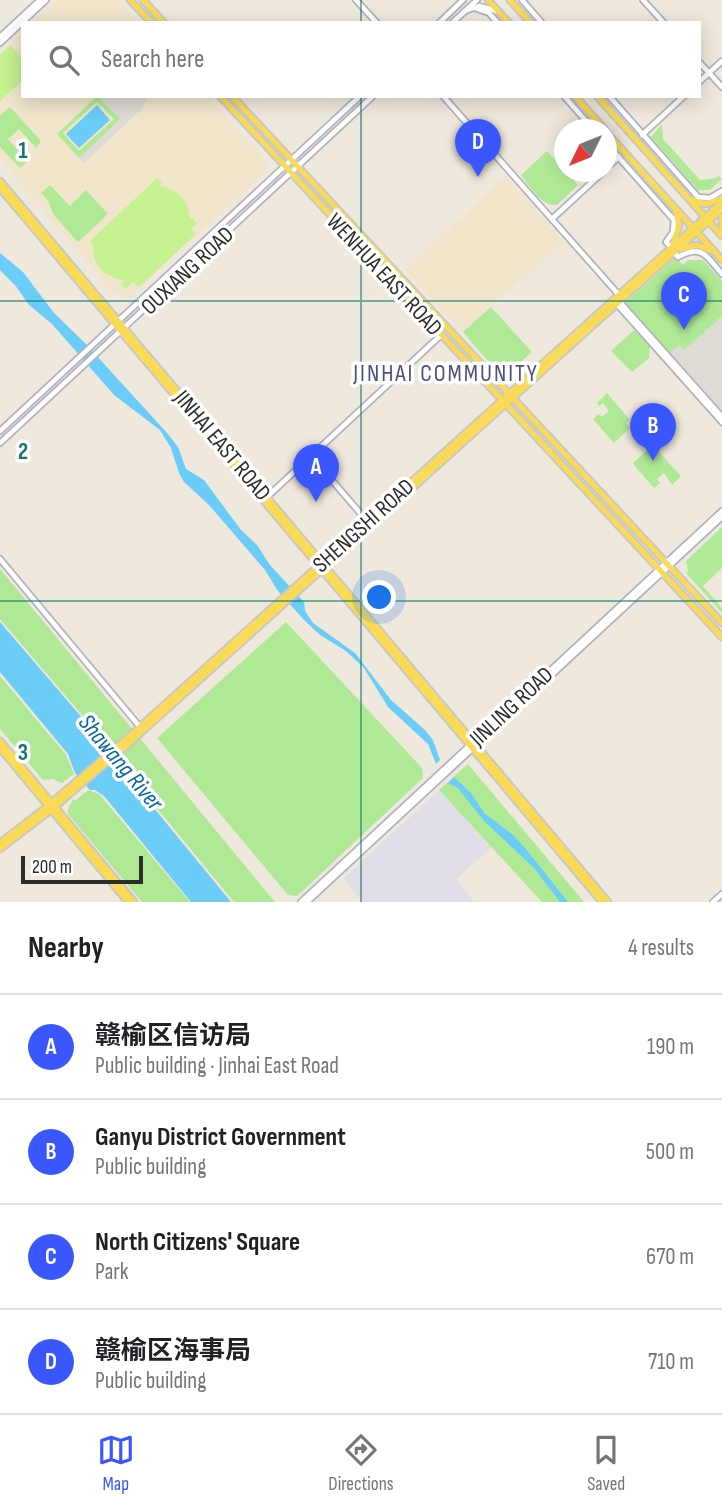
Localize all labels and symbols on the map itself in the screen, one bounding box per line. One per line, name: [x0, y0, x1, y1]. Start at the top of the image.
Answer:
pin: D: [455, 119, 501, 177]
north arrow: [554, 119, 617, 182]
text: 1: [18, 137, 28, 165]
street label: WENHUA EAST ROAD: [320, 208, 448, 342]
street label: OUXIANG ROAD: [135, 221, 240, 321]
pin: C: [661, 272, 707, 330]
district label: JINHAI COMMUNITY: [352, 359, 539, 388]
street label: JINHAI EAST ROAD: [167, 384, 277, 507]
pin: B: [630, 403, 676, 461]
text: 2: [18, 438, 28, 466]
pin: A: [293, 444, 339, 502]
street label: SHENGSHI ROAD: [307, 473, 420, 579]
your location: [362, 580, 396, 614]
street label: JINLING ROAD: [463, 661, 559, 753]
water label: Shawang River: [72, 708, 170, 817]
text: 3: [18, 739, 28, 767]
scale bar: [21, 853, 144, 885]

